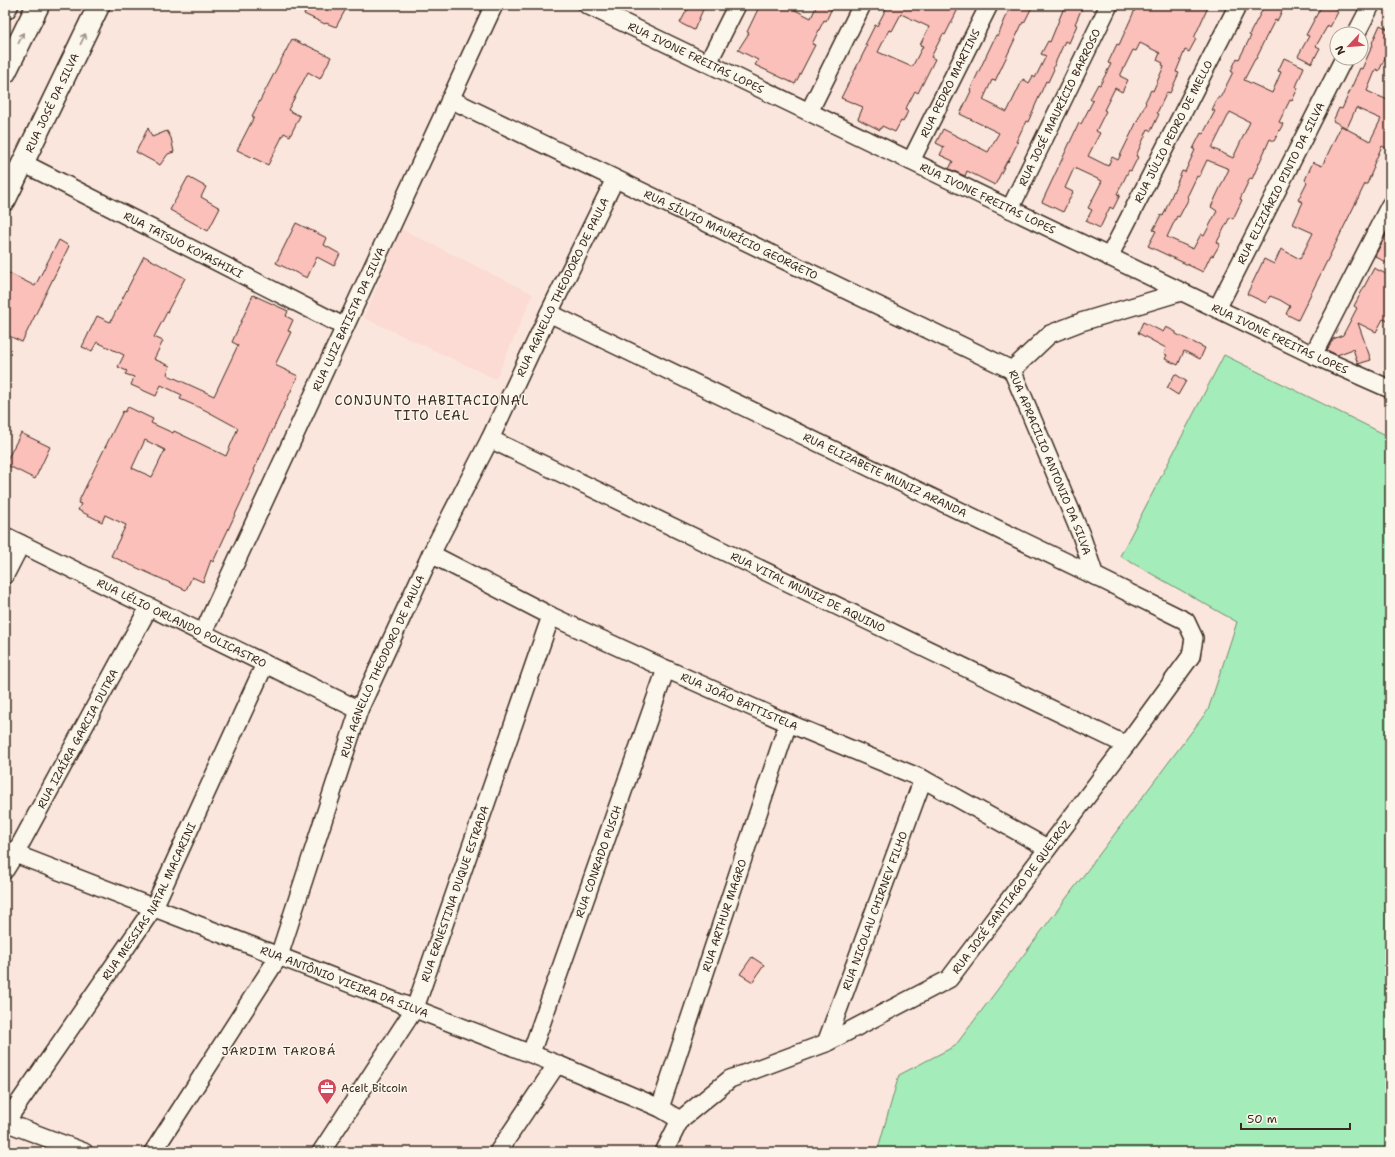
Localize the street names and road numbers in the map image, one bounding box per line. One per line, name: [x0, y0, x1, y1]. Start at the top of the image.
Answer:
street label: RUA IVONE FREITAS LOPES: [625, 19, 766, 97]
street label: RUA JOSÉ MAURÍCIO BARROSO: [1015, 26, 1104, 189]
street label: RUA PEDRO MARTINS: [917, 27, 984, 140]
street label: RUA JOSÉ DA SILVA: [22, 51, 83, 155]
street label: RUA JÚLIO PEDRO DE MELLO: [1131, 58, 1216, 206]
street label: RUA ELIZIÁRIO PINTO DA SILVA: [1234, 100, 1328, 267]
street label: RUA IVONE FREITAS LOPES: [917, 160, 1058, 238]
street label: RUA SÍLVIO MAURÍCIO GEORGETO: [641, 187, 820, 283]
street label: RUA AGNELLO THEODORO DE PAULA: [513, 195, 613, 379]
street label: RUA TATSUO KOYASHIKI: [121, 209, 245, 282]
street label: RUA LUIZ BATISTA DA SILVA: [309, 245, 389, 394]
street label: RUA IVONE FREITAS LOPES: [1209, 300, 1350, 378]
street label: RUA APRACILIO ANTONIO DA SILVA: [1005, 368, 1094, 557]
street label: RUA ELIZABETE MUNIZ ARANDA: [800, 429, 969, 521]
street label: RUA VITAL MUNIZ DE AQUINO: [728, 549, 888, 636]
street label: RUA AGNELLO THEODORO DE PAULA: [337, 573, 428, 759]
street label: RUA LÉLIO ORLANDO POLICASTRO: [94, 575, 269, 671]
street label: RUA IZAÍRA GARCIA DUTRA: [34, 667, 122, 811]
street label: RUA JOÃO BATTISTELA: [678, 669, 800, 734]
street label: RUA CONRADO PUSCH: [572, 803, 625, 920]
street label: RUA ERNESTINA DUQUE ESTRADA: [418, 804, 493, 984]
street label: RUA JOSÉ SANTIAGO DE QUEIROZ: [948, 817, 1074, 977]
street label: RUA MESSIAS NATAL MACARINI: [99, 820, 200, 983]
street label: RUA NICOLAU CHIRNEV FILHO: [839, 829, 911, 992]
street label: RUA ARTHUR MAGRO: [699, 857, 750, 974]
street label: RUA ANTÔNIO VIEIRA DA SILVA: [258, 943, 430, 1021]

